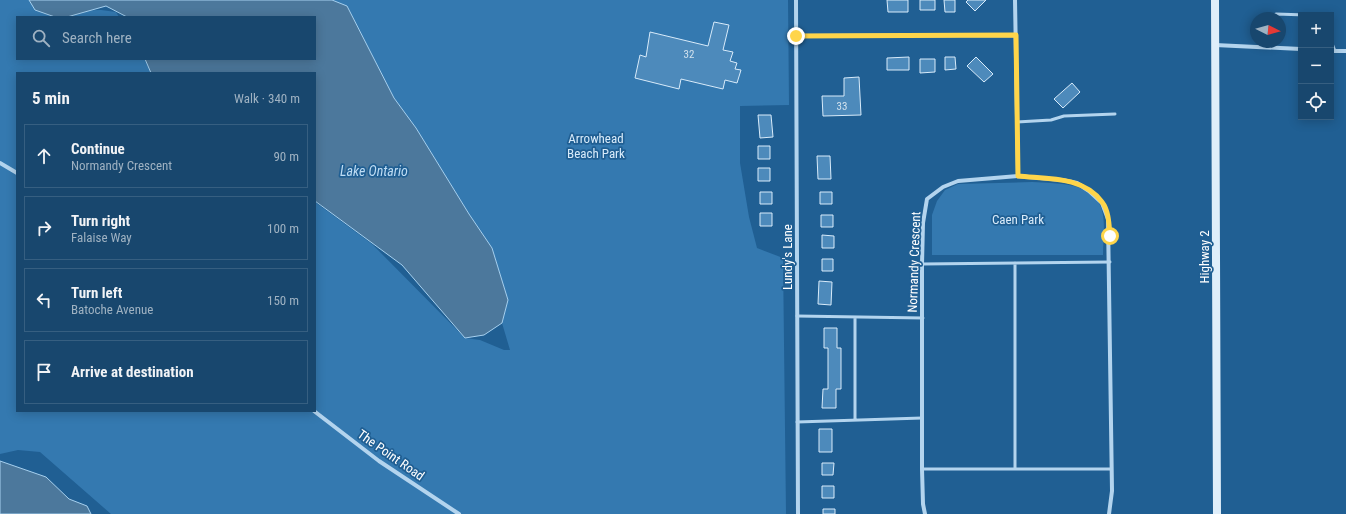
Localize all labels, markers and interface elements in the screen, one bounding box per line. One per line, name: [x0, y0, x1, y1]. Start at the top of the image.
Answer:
north arrow: [1250, 12, 1286, 48]
map controls: [1298, 12, 1334, 120]
button: +: [1298, 12, 1334, 48]
search box: [16, 16, 316, 60]
icon: search: [30, 27, 52, 49]
route end: [787, 27, 805, 45]
text: Search here: [62, 29, 132, 47]
house number: 32: [684, 48, 694, 61]
button: −: [1298, 48, 1334, 84]
button: locate: [1298, 84, 1334, 120]
text: 5 min: [32, 88, 70, 108]
text: Walk · 340 m: [234, 91, 300, 106]
house number: 33: [837, 100, 847, 113]
park label: Arrowhead Beach Park: [567, 131, 625, 161]
text: Continue: [71, 140, 125, 158]
icon: ahead: [33, 145, 55, 167]
text: 90 m: [273, 149, 299, 164]
text: Normandy Crescent: [71, 158, 172, 173]
water label: Lake Ontario: [340, 163, 408, 179]
street label: Normandy Crescent: [905, 211, 923, 313]
text: Turn right: [71, 212, 130, 230]
park label: Caen Park: [992, 212, 1044, 227]
icon: right: [33, 217, 55, 239]
text: 100 m: [267, 221, 299, 236]
street label: Lundy's Lane: [780, 224, 795, 290]
route start: [1101, 227, 1119, 245]
text: Falaise Way: [71, 230, 132, 245]
street label: Highway 2: [1197, 230, 1212, 284]
text: Turn left: [71, 284, 122, 302]
icon: left: [33, 289, 55, 311]
text: 150 m: [267, 293, 299, 308]
text: Batoche Avenue: [71, 302, 153, 317]
icon: arrive: [33, 361, 55, 383]
text: Arrive at destination: [71, 363, 194, 381]
street label: The Point Road: [355, 426, 427, 484]

